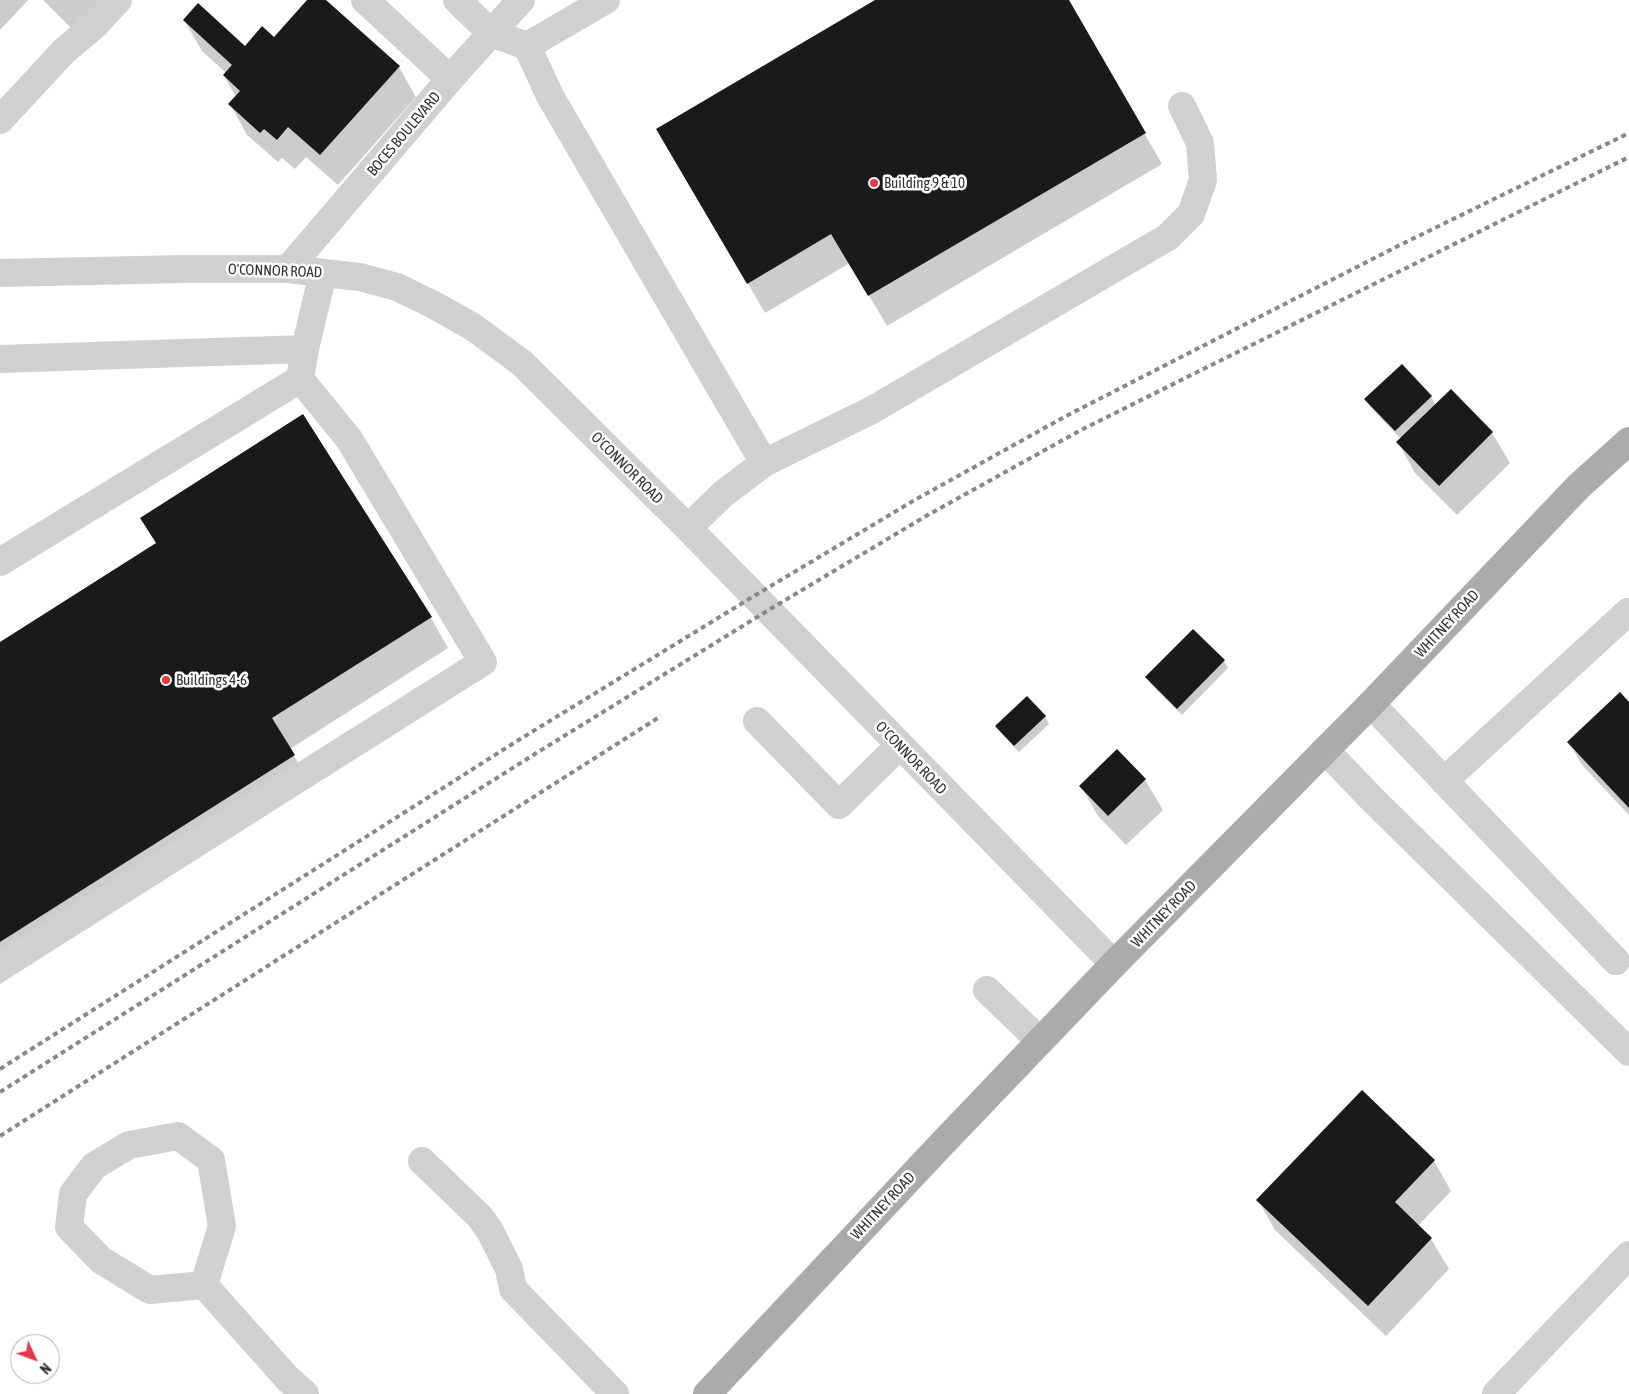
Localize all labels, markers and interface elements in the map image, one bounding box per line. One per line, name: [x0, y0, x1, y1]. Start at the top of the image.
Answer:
street label: BOCES BOULEVARD: [363, 88, 445, 180]
place label: Building 9 & 10: [884, 174, 965, 192]
marker: Building 9 & 10: [868, 177, 880, 189]
street label: O'CONNOR ROAD: [228, 260, 322, 282]
street label: O'CONNOR ROAD: [587, 428, 667, 508]
street label: WHITNEY ROAD: [1411, 586, 1483, 662]
place label: Buildings 4-6: [176, 671, 247, 689]
marker: Buildings 4-6: [160, 674, 172, 686]
street label: O'CONNOR ROAD: [872, 718, 950, 798]
street label: WHITNEY ROAD: [1128, 877, 1200, 951]
street label: WHITNEY ROAD: [847, 1168, 919, 1244]
north arrow: [10, 1334, 60, 1384]
text: N: [37, 1360, 54, 1377]

